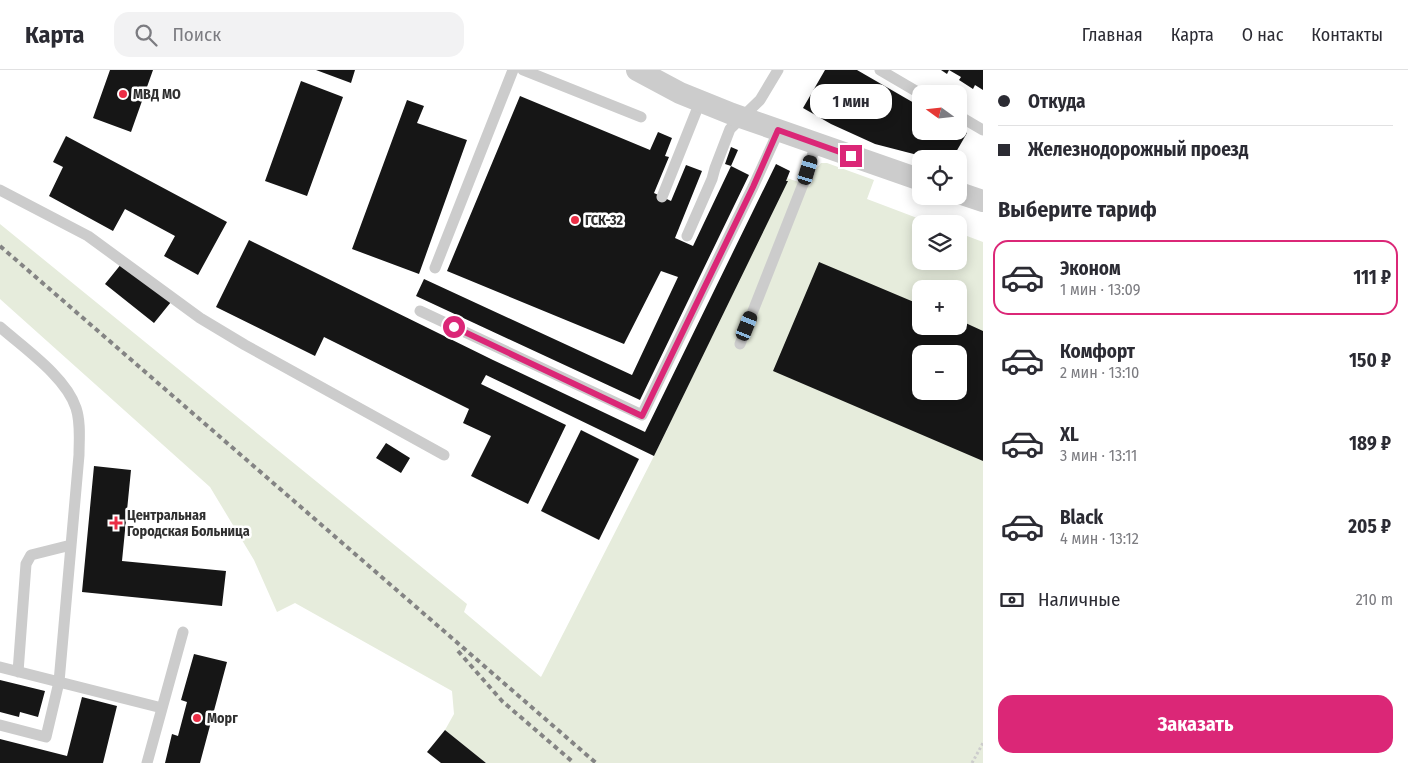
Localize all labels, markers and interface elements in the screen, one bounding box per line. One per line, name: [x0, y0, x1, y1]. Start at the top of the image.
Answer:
search box: [114, 12, 464, 57]
text: Карта: [25, 21, 84, 49]
icon: search: [132, 21, 160, 49]
text: Поиск: [172, 23, 221, 46]
text: Главная: [1082, 24, 1143, 46]
text: Карта: [1171, 24, 1214, 46]
text: О нас: [1242, 24, 1283, 46]
text: Контакты: [1311, 24, 1383, 46]
callout: 1 мин: [810, 83, 892, 118]
north arrow: [912, 85, 968, 140]
map controls: [912, 85, 967, 400]
place label: МВД МО: [133, 86, 181, 103]
marker: МВД МО: [117, 88, 129, 100]
text: Откуда: [1028, 90, 1085, 113]
text: 1 мин: [833, 92, 869, 111]
text: Железнодорожный проезд: [1028, 138, 1248, 161]
route end: [840, 145, 862, 167]
button: locate: [912, 150, 967, 205]
car: [796, 153, 819, 187]
text: Выберите тариф: [998, 196, 1157, 223]
place label: ГСК-32: [585, 212, 623, 229]
marker: ГСК-32: [569, 214, 581, 226]
button: layers: [912, 215, 967, 270]
icon: car: [1000, 255, 1045, 300]
text: Эконом: [1060, 257, 1121, 280]
text: 111 ₽: [1353, 266, 1391, 289]
button: +: [912, 280, 967, 335]
text: 1 мин · 13:09: [1060, 280, 1141, 299]
car: [734, 309, 759, 343]
route start: [443, 316, 465, 338]
icon: car: [1000, 338, 1045, 383]
text: Комфорт: [1060, 340, 1135, 363]
button: −: [912, 345, 967, 400]
text: 150 ₽: [1349, 349, 1391, 372]
text: 2 мин · 13:10: [1060, 363, 1139, 382]
icon: car: [1000, 421, 1045, 466]
text: XL: [1060, 423, 1079, 446]
text: 189 ₽: [1349, 432, 1391, 455]
text: 3 мин · 13:11: [1060, 446, 1137, 465]
icon: car: [1000, 504, 1045, 549]
text: Black: [1060, 506, 1103, 529]
place label: Центральная Городская Больница: [127, 507, 250, 540]
text: 205 ₽: [1348, 515, 1391, 538]
marker: Центральная Городская Больница: [109, 516, 123, 530]
text: 4 мин · 13:12: [1060, 529, 1139, 548]
icon: cash: [998, 586, 1026, 614]
text: Наличные: [1038, 588, 1120, 611]
text: 210 m: [1356, 590, 1393, 609]
button: Заказать: [998, 695, 1393, 753]
place label: Морг: [207, 710, 238, 727]
marker: Морг: [191, 712, 203, 724]

